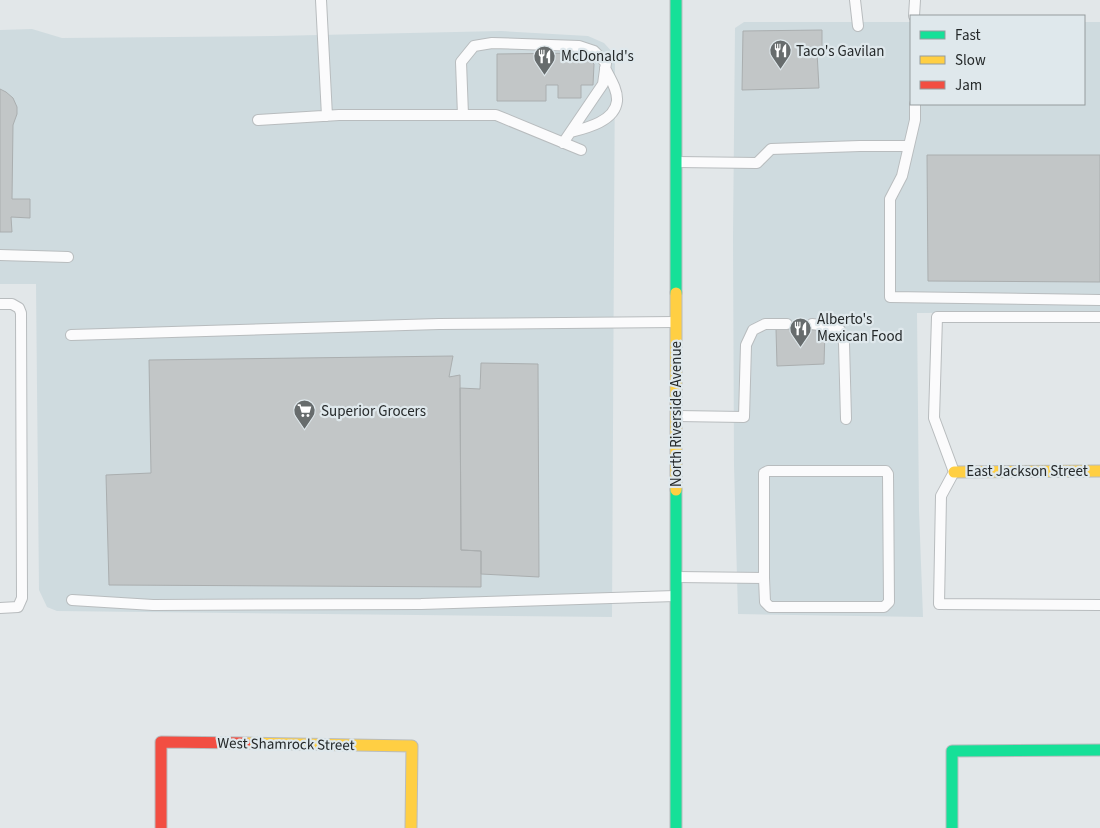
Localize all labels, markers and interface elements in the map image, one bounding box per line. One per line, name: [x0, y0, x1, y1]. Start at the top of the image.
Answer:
legend: [910, 15, 1085, 105]
text: Fast: [955, 25, 981, 46]
restaurant icon: Taco's Gavilan: [768, 39, 792, 70]
place label: Taco's Gavilan: [796, 41, 885, 62]
restaurant icon: McDonald's: [533, 44, 557, 75]
place label: McDonald's: [561, 46, 634, 67]
text: Slow: [955, 50, 986, 71]
text: Jam: [955, 75, 982, 96]
place label: Alberto's Mexican Food: [817, 309, 903, 347]
restaurant icon: Alberto's Mexican Food: [789, 316, 813, 347]
street label: North Riverside Avenue: [666, 341, 687, 487]
supermarket icon: Superior Grocers: [293, 399, 317, 430]
place label: Superior Grocers: [321, 401, 426, 422]
street label: East Jackson Street: [966, 461, 1088, 482]
street label: West Shamrock Street: [217, 733, 355, 756]

